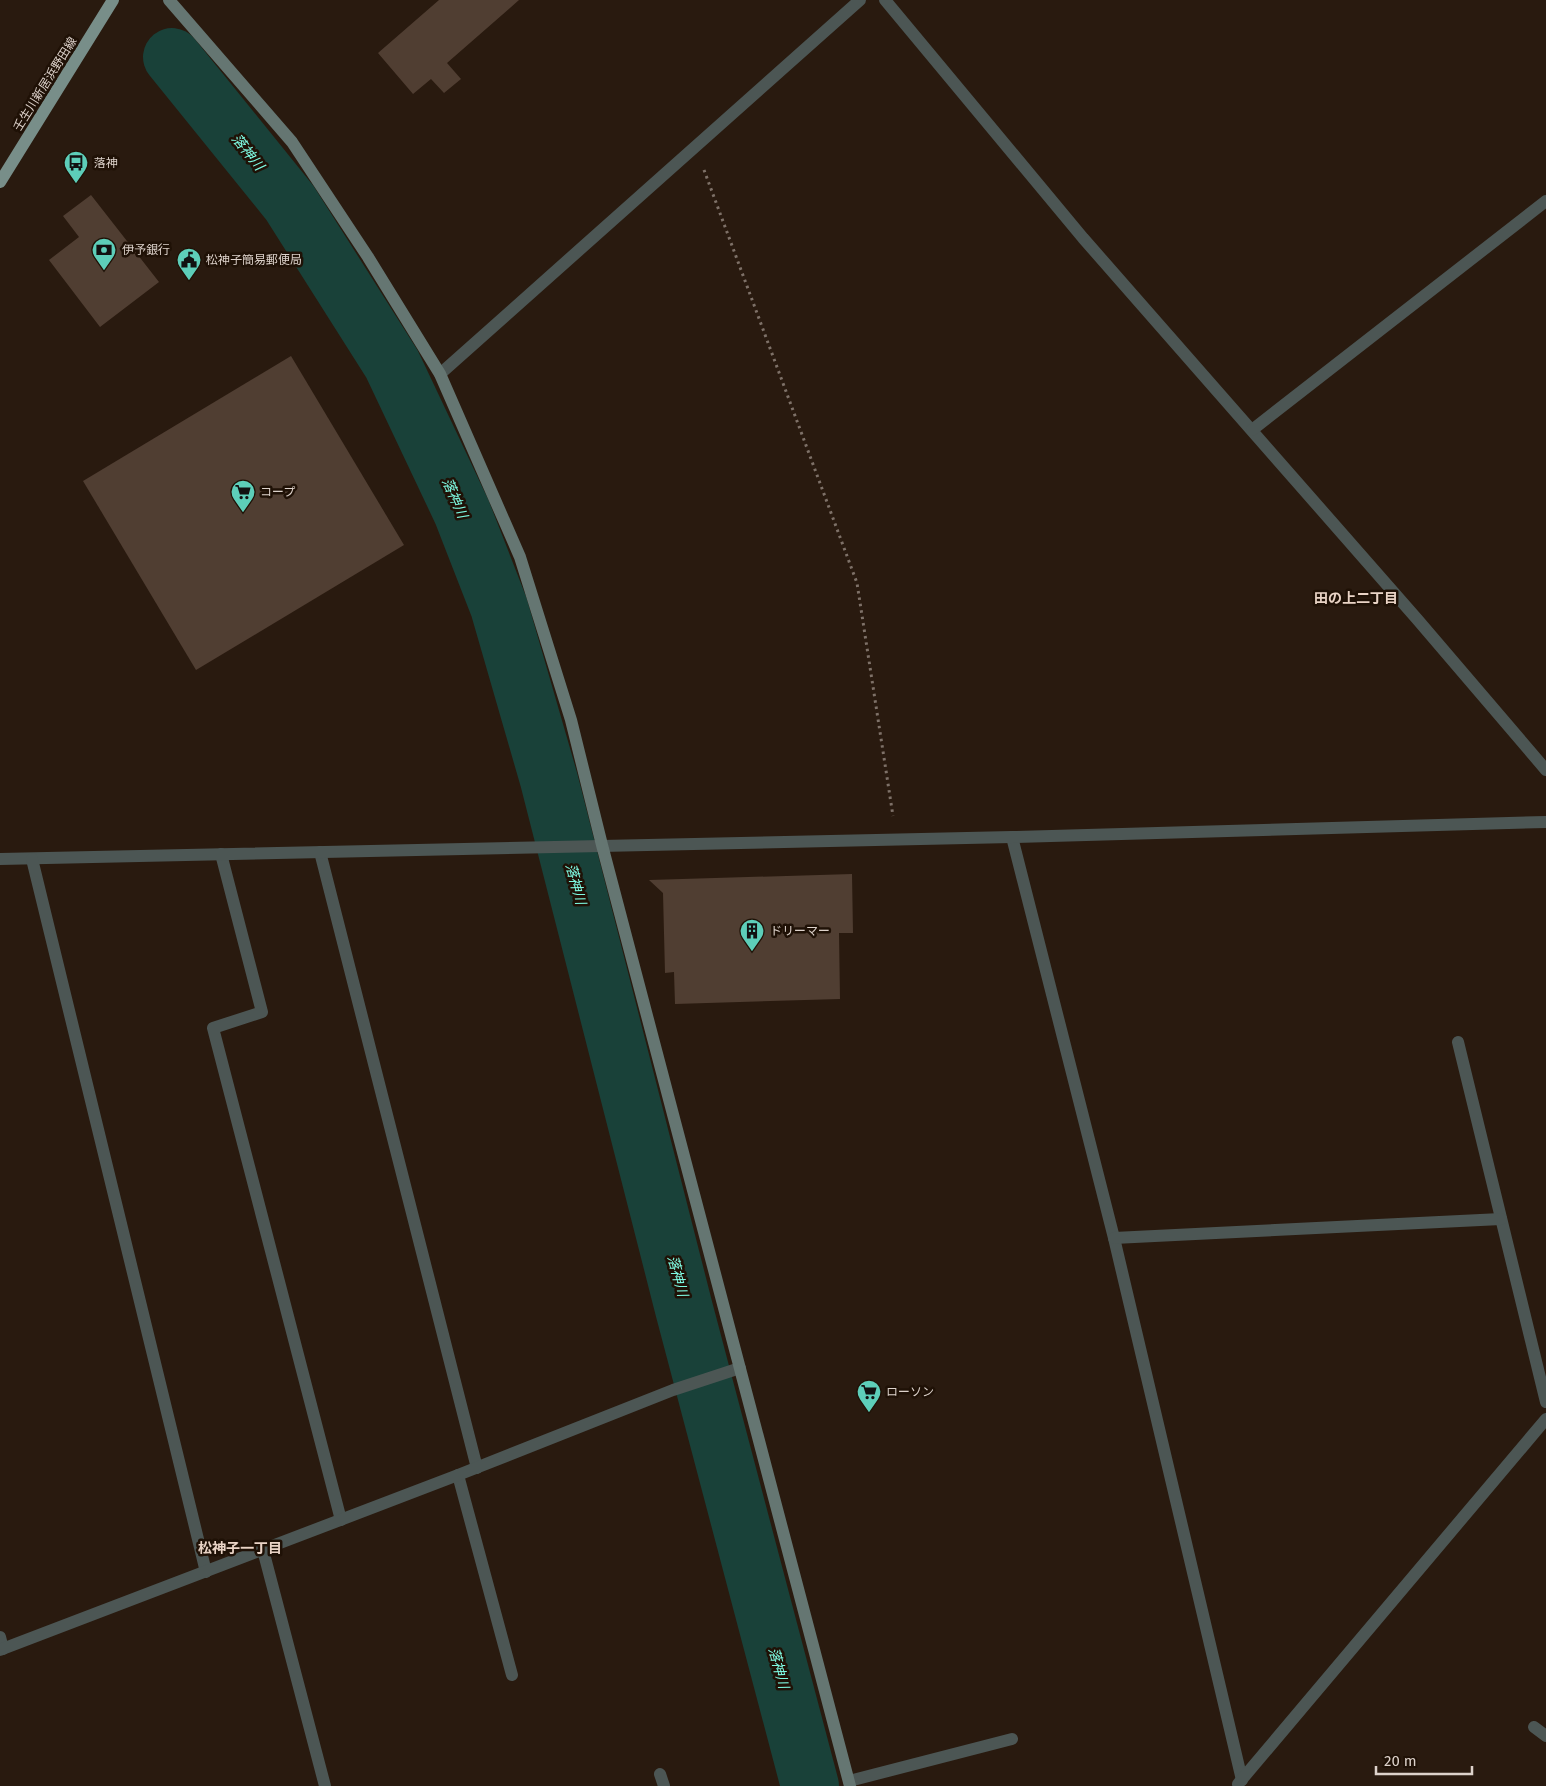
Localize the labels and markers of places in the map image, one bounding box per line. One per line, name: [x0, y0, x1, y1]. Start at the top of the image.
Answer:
bus stop icon: 落神: [63, 150, 89, 184]
place label: 落神: [94, 156, 118, 170]
bank icon: 伊予銀行: [91, 237, 117, 271]
place label: 伊予銀行: [122, 243, 170, 257]
public building icon: 松神子簡易郵便局: [176, 247, 202, 281]
place label: 松神子簡易郵便局: [206, 253, 302, 267]
supermarket icon: コープ: [230, 479, 256, 513]
place label: コープ: [260, 485, 295, 499]
building icon: ドリーマー: [739, 918, 765, 952]
place label: ドリーマー: [770, 924, 830, 938]
supermarket icon: ローソン: [856, 1379, 882, 1413]
place label: ローソン: [886, 1385, 934, 1399]

